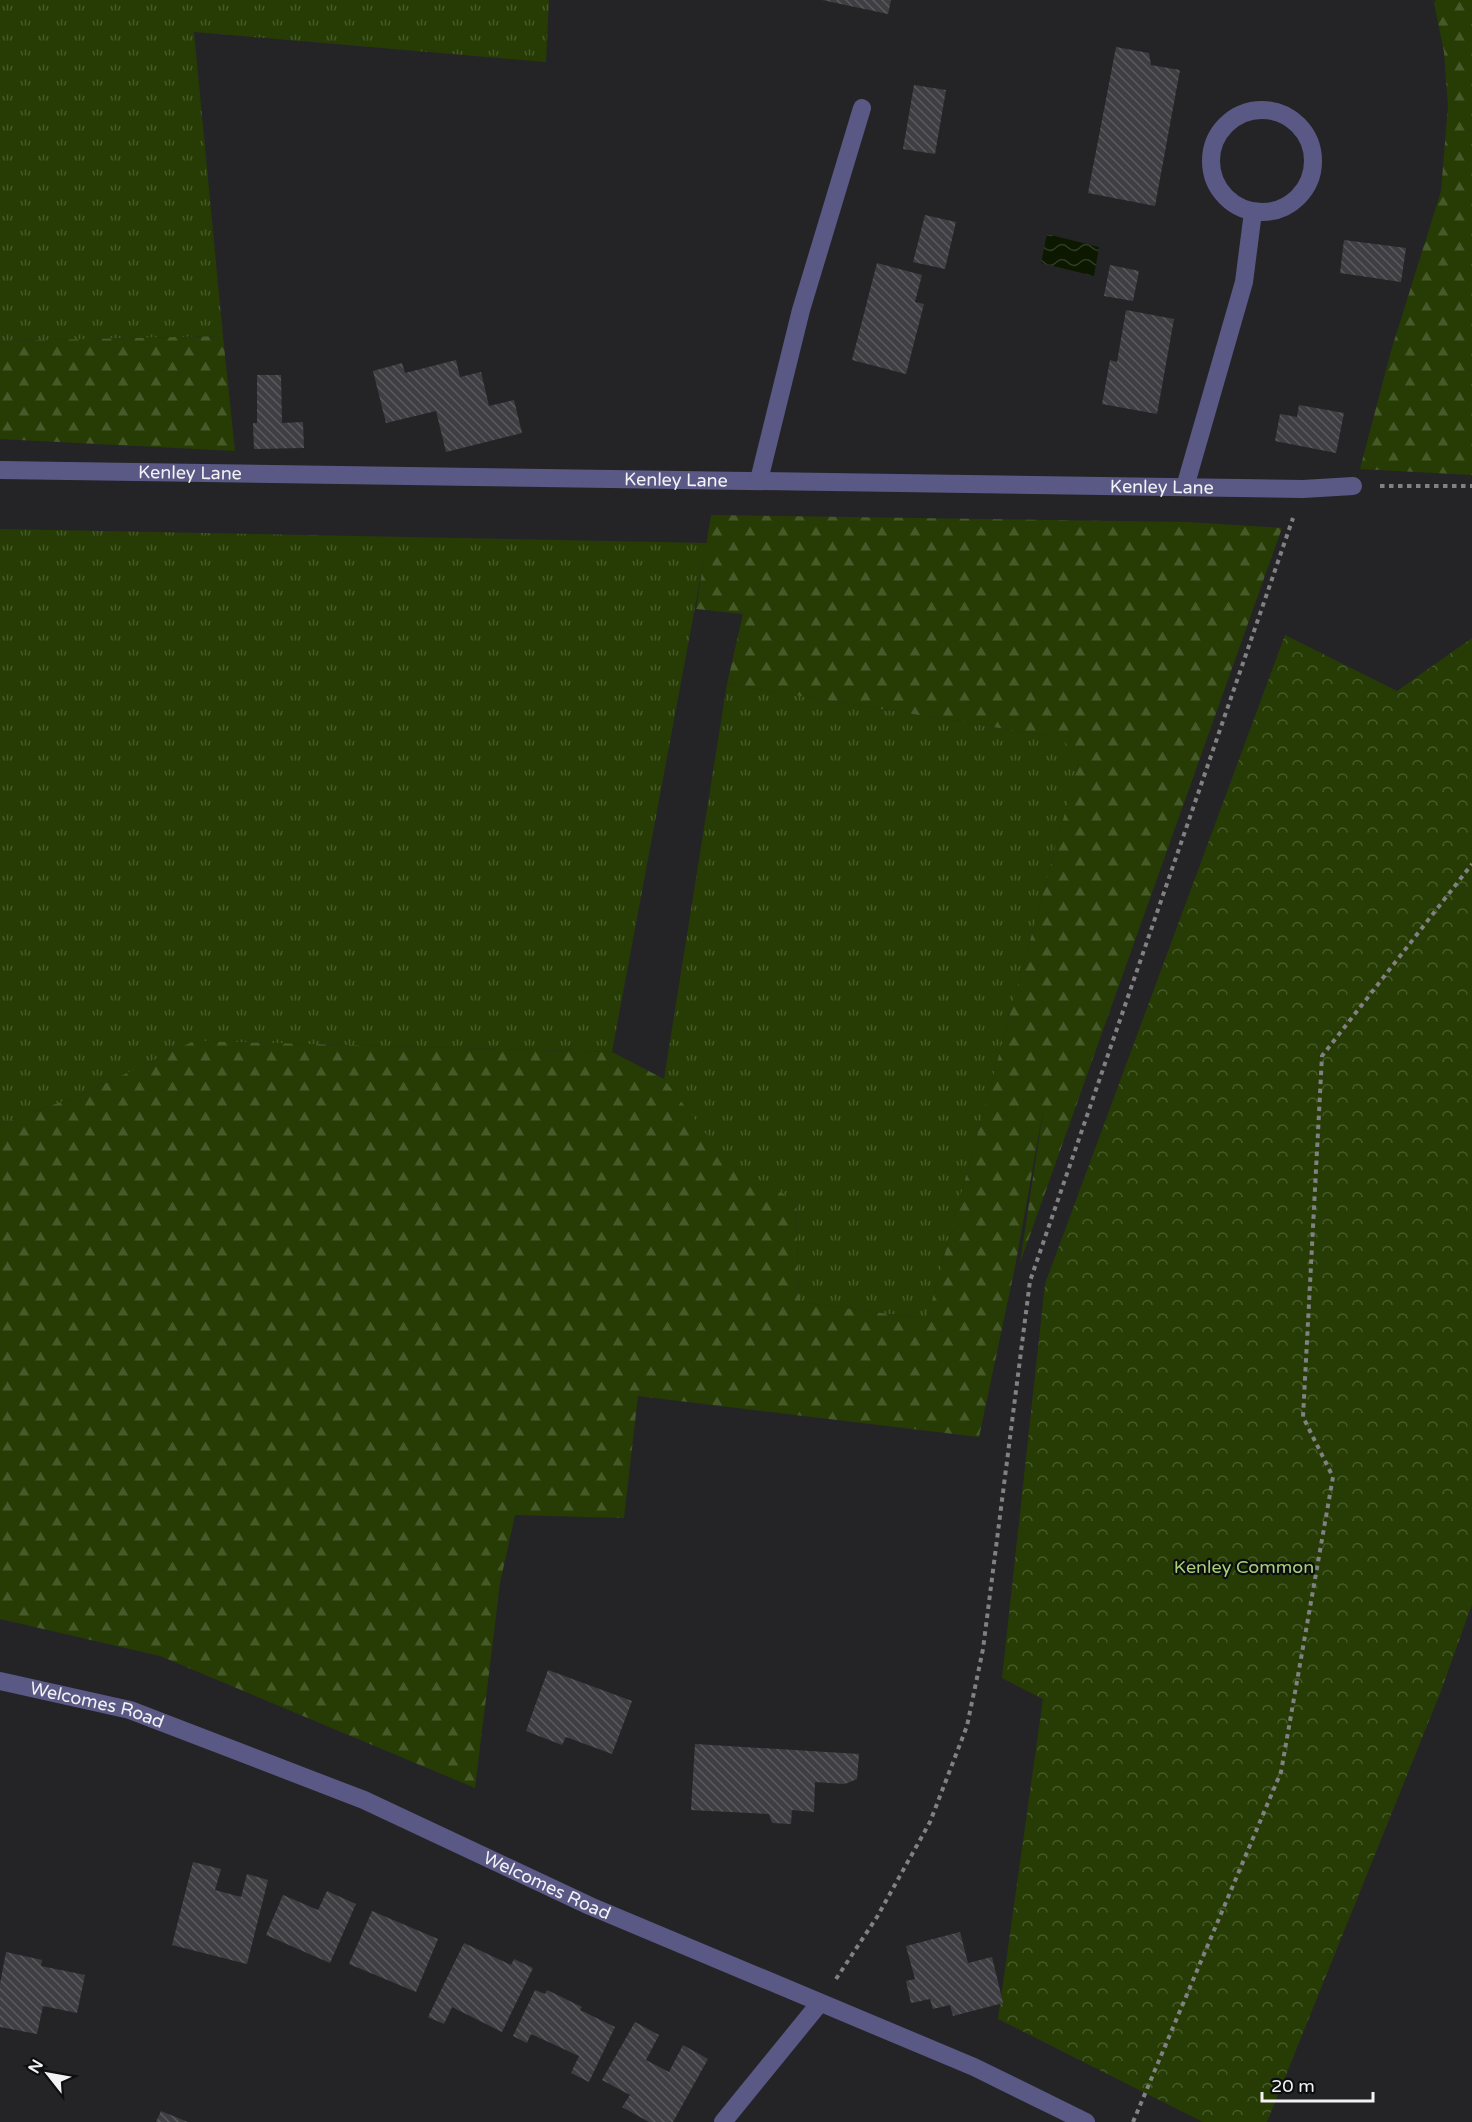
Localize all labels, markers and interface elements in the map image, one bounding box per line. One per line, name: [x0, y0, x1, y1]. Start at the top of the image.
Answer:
street label: Kenley Lane: [138, 461, 242, 485]
street label: Kenley Lane: [624, 468, 728, 492]
street label: Kenley Lane: [1110, 475, 1214, 499]
park label: Kenley Common: [1174, 1556, 1314, 1578]
street label: Welcomes Road: [28, 1677, 167, 1733]
street label: Welcomes Road: [480, 1847, 614, 1924]
north arrow: [18, 2044, 78, 2104]
text: N: [24, 2056, 48, 2077]
scale bar: [1262, 2065, 1373, 2103]
text: 20 m: [1271, 2075, 1315, 2097]

